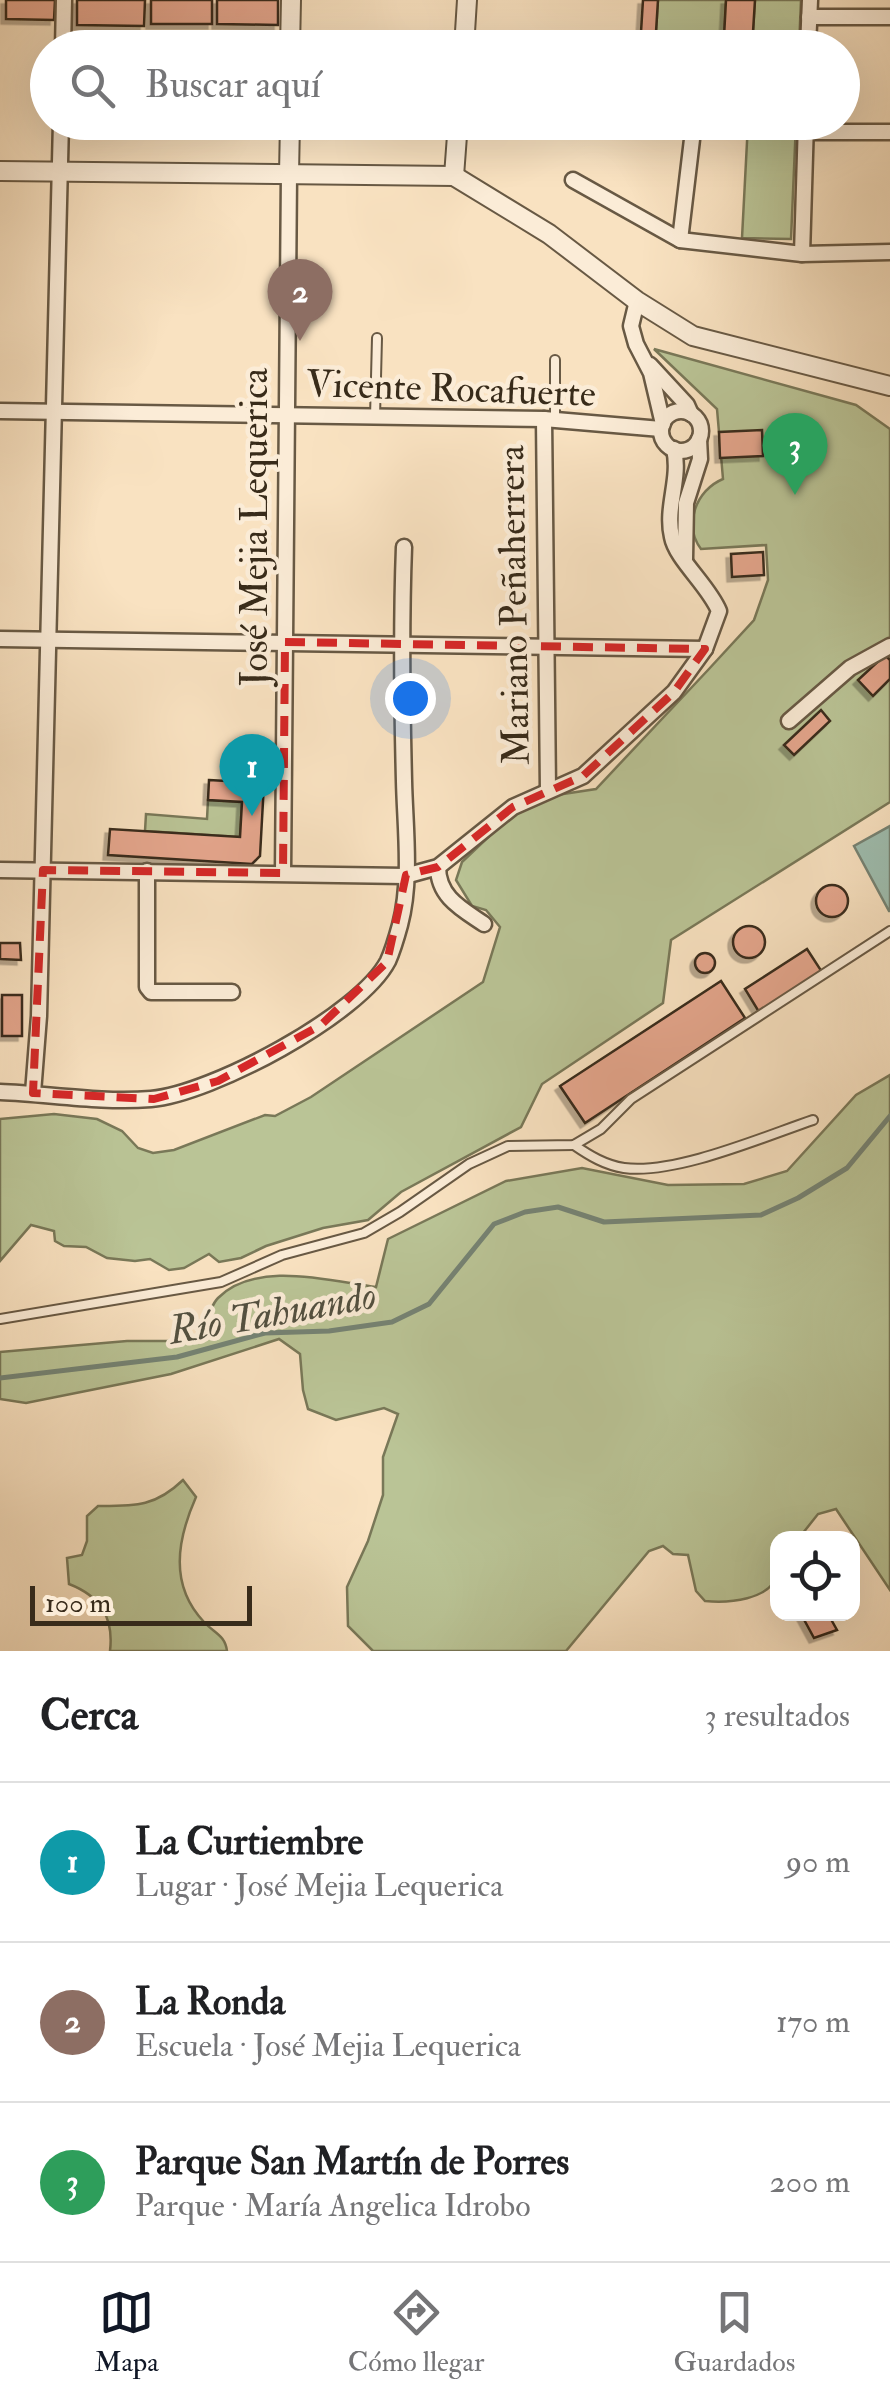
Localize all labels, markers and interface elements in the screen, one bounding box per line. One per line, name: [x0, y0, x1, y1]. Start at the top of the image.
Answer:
search box: [30, 30, 860, 140]
icon: search: [65, 58, 120, 113]
text: Buscar aquí: [145, 61, 321, 109]
pin: 2: [268, 258, 332, 341]
street label: Vicente Rocafuerte: [305, 360, 597, 418]
street label: José Mejia Lequerica: [231, 367, 279, 687]
pin: 3: [762, 412, 828, 495]
street label: Mariano Peñaherrera: [487, 444, 541, 765]
your location: [385, 673, 436, 724]
pin: 1: [220, 734, 284, 816]
water label: Río Tahuando: [164, 1270, 380, 1357]
map controls: [770, 1531, 860, 1621]
button: locate: [770, 1531, 860, 1621]
scale bar: [30, 1581, 252, 1626]
text: 100 m: [45, 1586, 111, 1621]
text: Cerca: [40, 1690, 138, 1742]
text: 3 resultados: [705, 1696, 850, 1736]
text: La Curtiembre: [135, 1818, 363, 1866]
text: 1: [67, 1842, 78, 1882]
text: 90 m: [786, 1842, 850, 1882]
text: Lugar · José Mejia Lequerica: [135, 1866, 503, 1906]
text: La Ronda: [135, 1978, 285, 2026]
text: 2: [64, 2002, 81, 2042]
text: 170 m: [776, 2002, 850, 2042]
text: Escuela · José Mejia Lequerica: [135, 2026, 521, 2066]
text: Parque San Martín de Porres: [135, 2138, 569, 2186]
text: 3: [66, 2162, 79, 2202]
text: 200 m: [769, 2162, 850, 2202]
text: Parque · María Angelica Idrobo: [135, 2186, 531, 2226]
tab: Mapa: [95, 2285, 159, 2380]
tab: Cómo llegar: [348, 2285, 484, 2380]
tab: Guardados: [673, 2285, 795, 2380]

